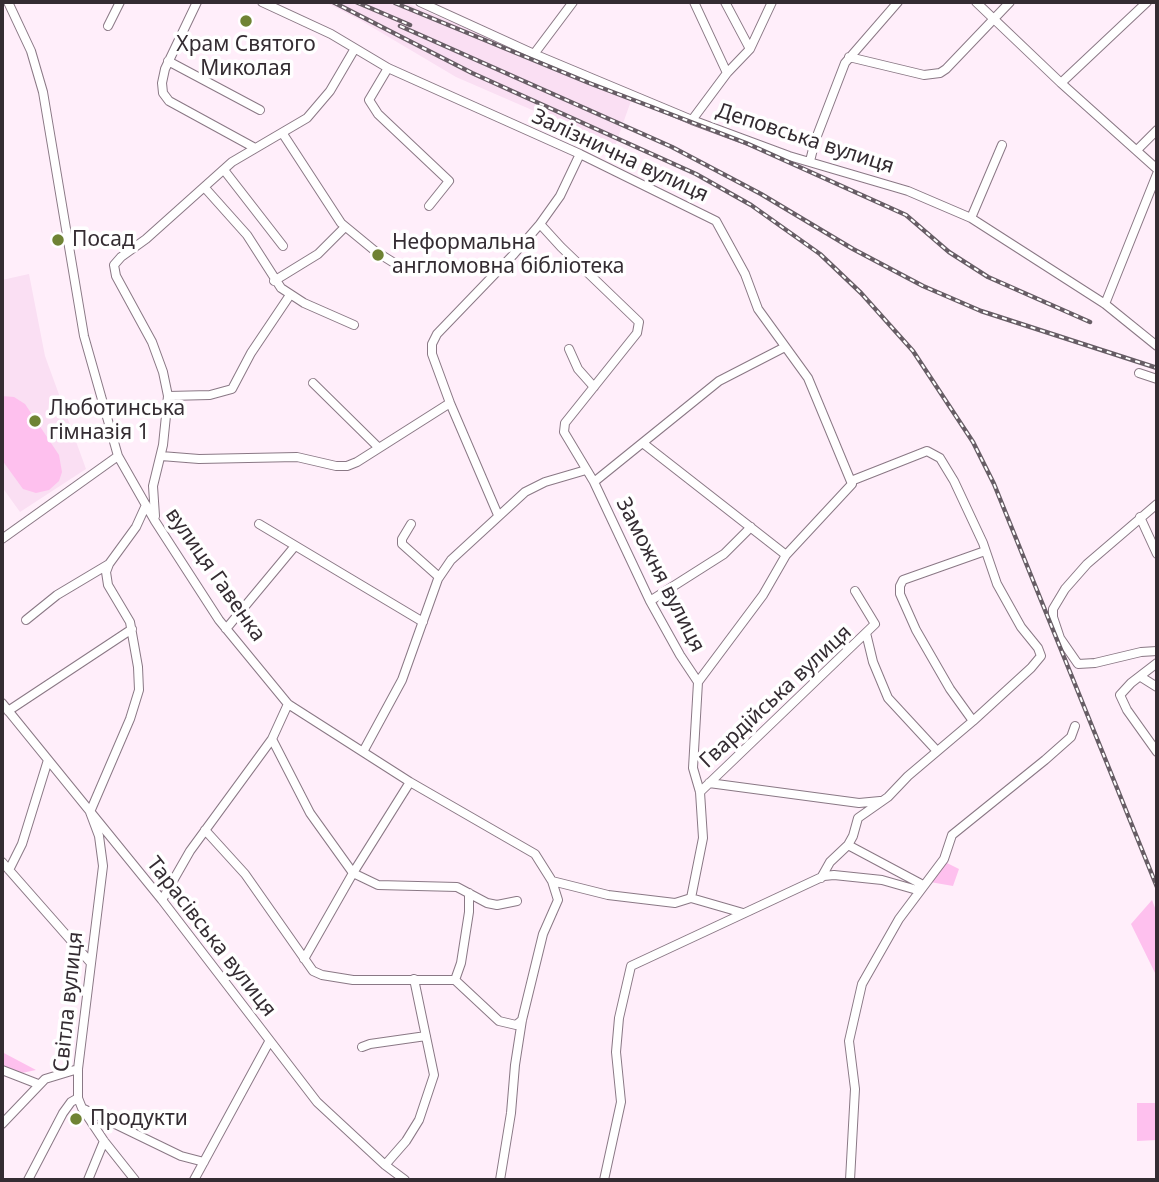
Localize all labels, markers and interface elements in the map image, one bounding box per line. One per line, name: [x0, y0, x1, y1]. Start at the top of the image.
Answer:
marker: Храм Святого Миколая: [238, 13, 254, 29]
place label: Храм Святого Миколая: [176, 32, 316, 82]
street label: Деповська вулиця: [713, 98, 897, 180]
street label: Залізнична вулиця: [528, 104, 712, 208]
place label: Посад: [72, 227, 135, 253]
place label: Неформальна англомовна бібліотека: [392, 230, 624, 280]
marker: Посад: [50, 232, 66, 248]
marker: Неформальна англомовна бібліотека: [370, 247, 386, 263]
place label: Люботинська гiмназiя 1: [49, 396, 185, 446]
marker: Люботинська гiмназiя 1: [27, 413, 43, 429]
street label: Заможня вулиця: [610, 494, 710, 656]
street label: вулиця Гавенка: [160, 503, 270, 647]
street label: Гвардійська вулиця: [695, 620, 857, 774]
street label: Тарасівська вулиця: [141, 852, 281, 1022]
street label: Світла вулиця: [49, 931, 89, 1073]
place label: Продукти: [90, 1106, 188, 1132]
marker: Продукти: [68, 1111, 84, 1127]

